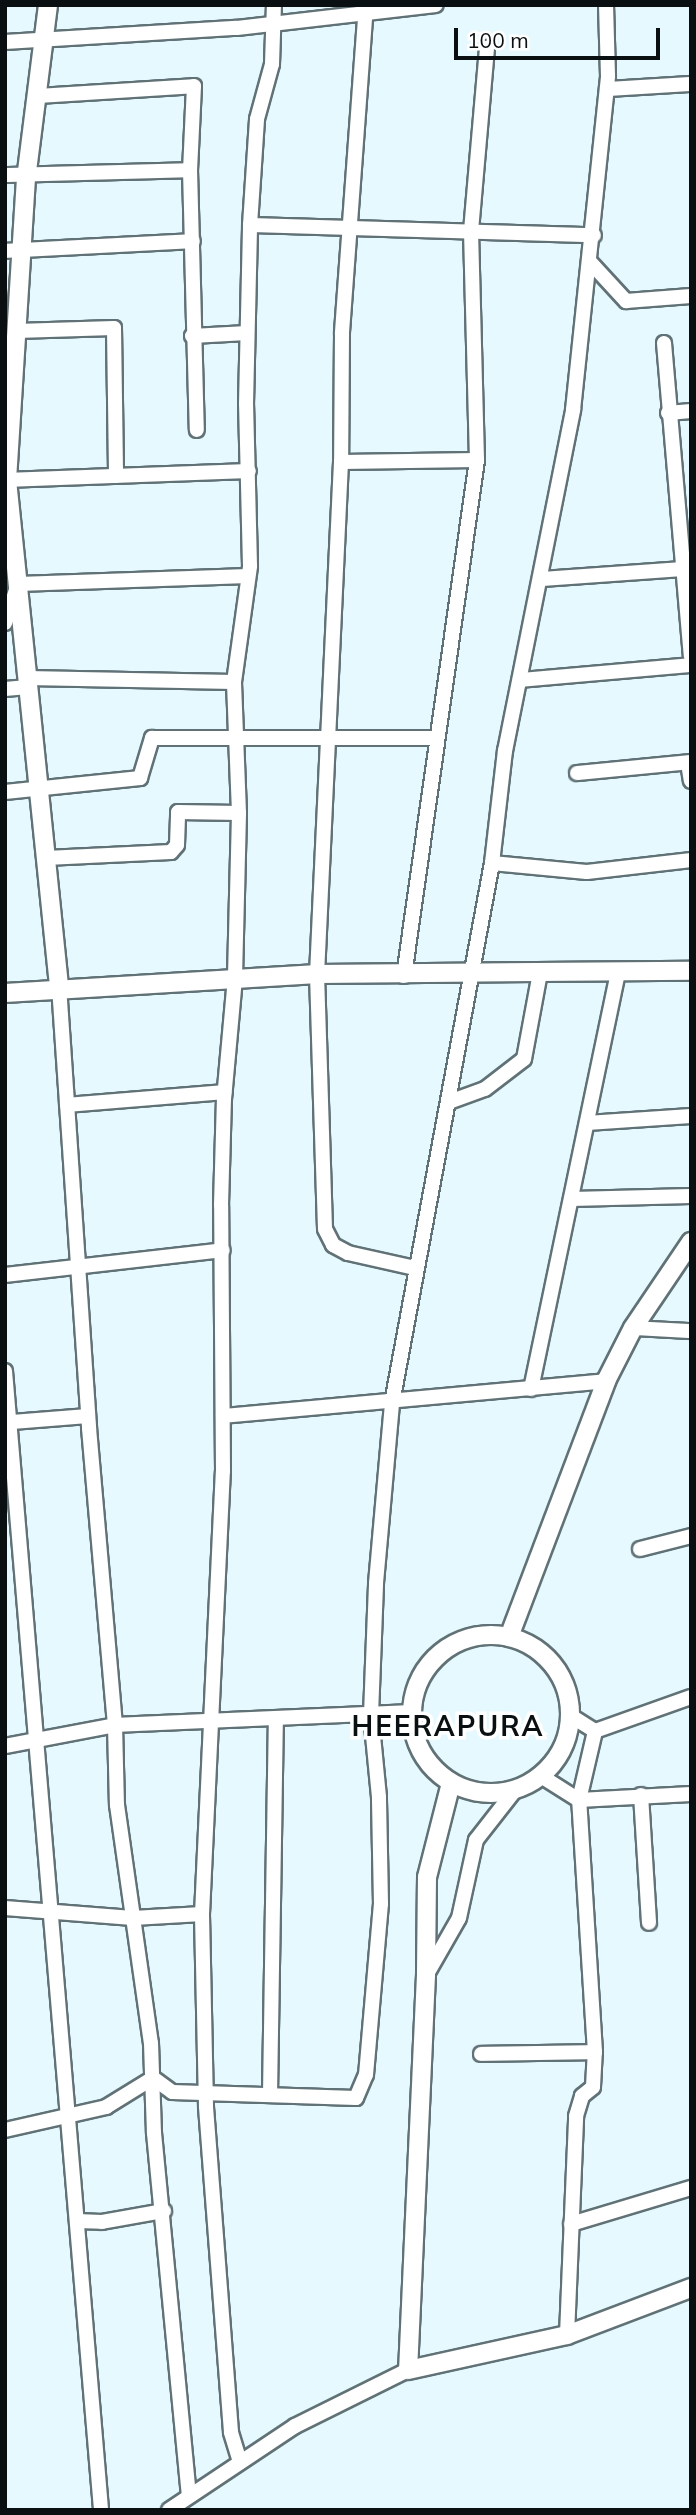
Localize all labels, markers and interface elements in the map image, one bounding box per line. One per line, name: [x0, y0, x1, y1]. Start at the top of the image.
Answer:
scale bar: [458, 14, 664, 58]
text: 100 m: [467, 27, 529, 53]
district label: HEERAPURA: [353, 1709, 543, 1743]

